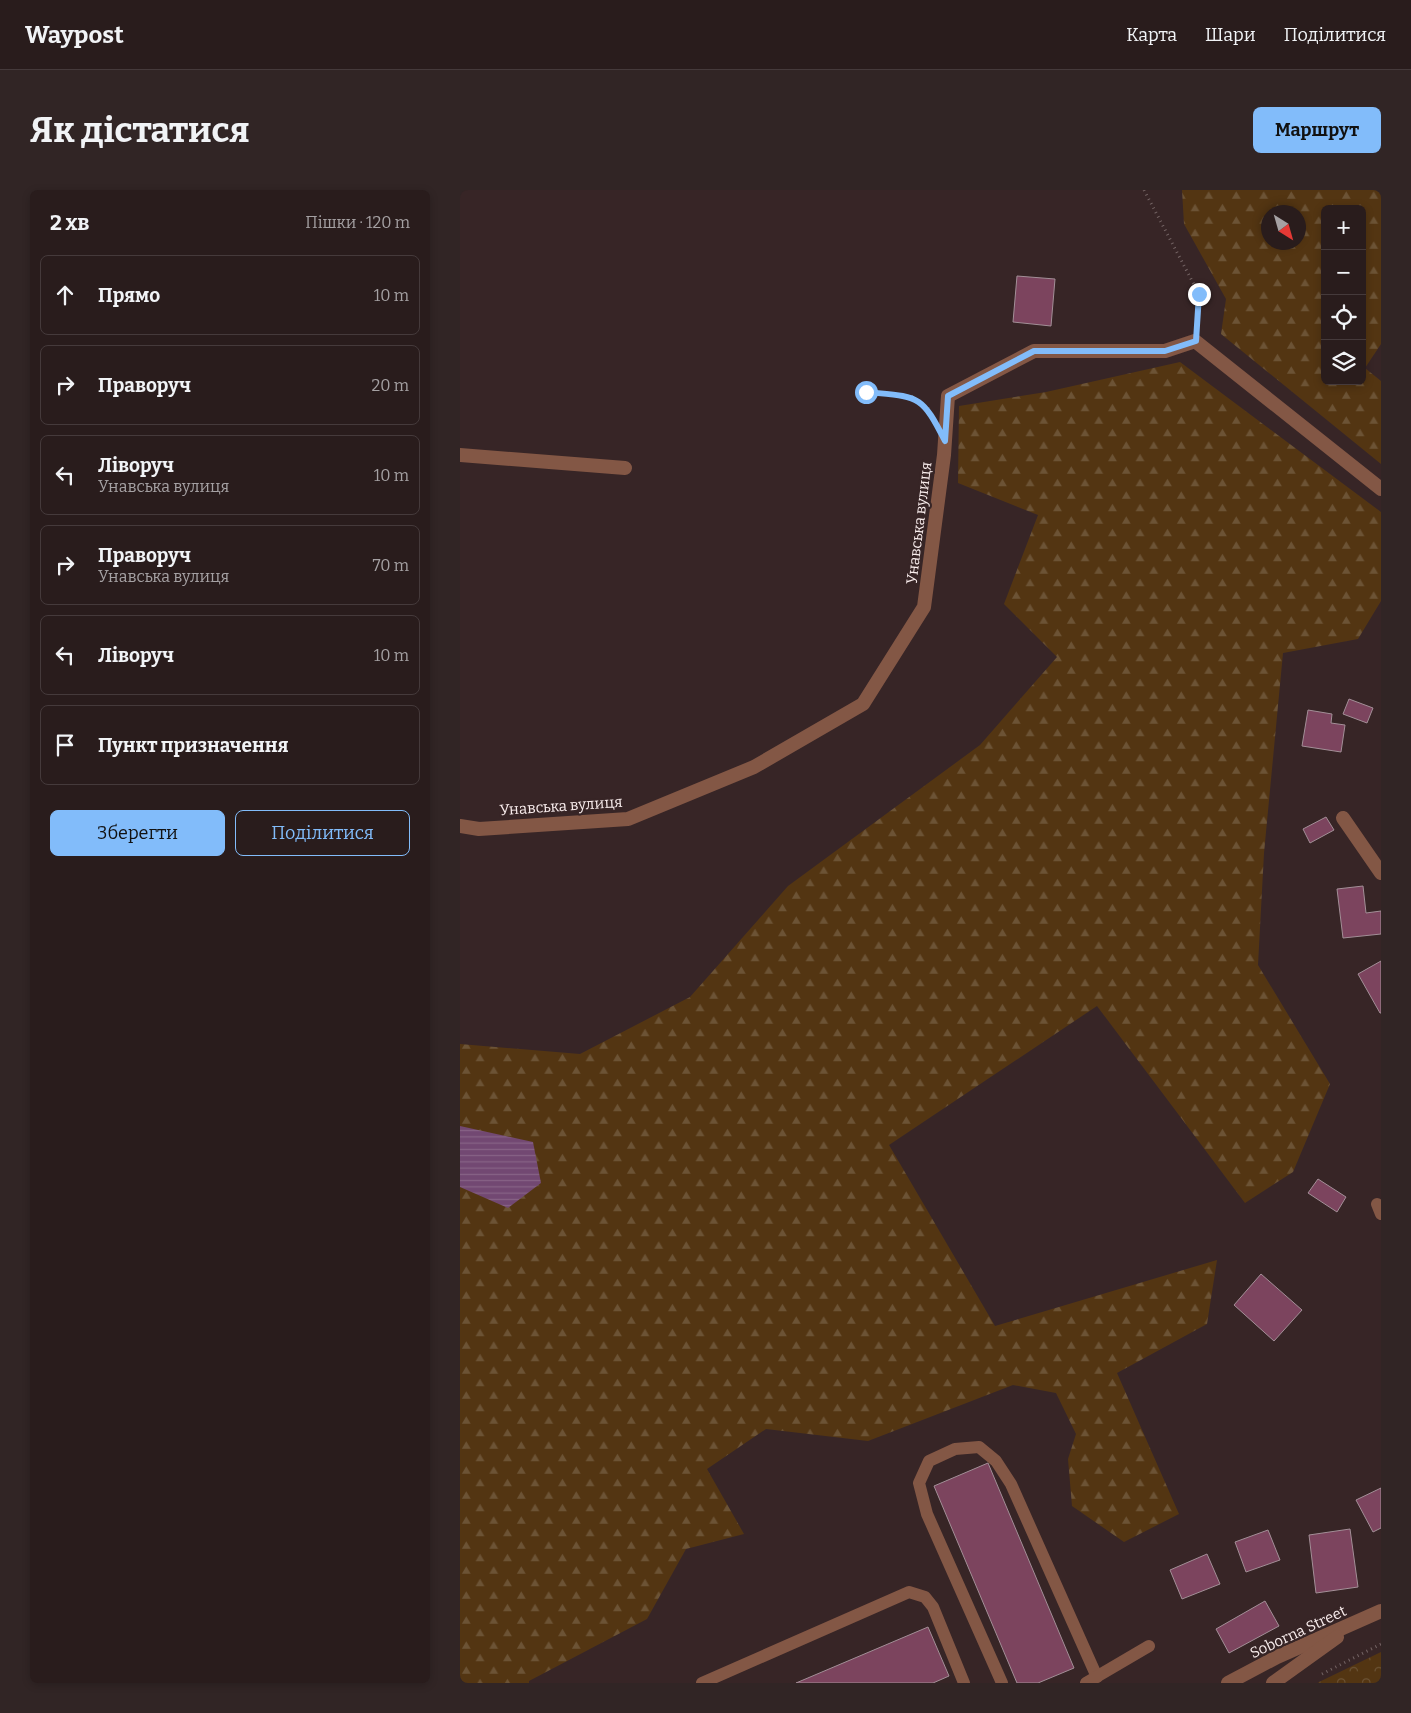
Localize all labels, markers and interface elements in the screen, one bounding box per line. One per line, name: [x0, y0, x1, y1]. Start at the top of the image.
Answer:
text: Waypost: [25, 21, 124, 49]
text: Карта: [1126, 24, 1177, 46]
text: Шари: [1205, 24, 1256, 46]
text: Поділитися: [1284, 24, 1386, 46]
button: Маршрут: [1253, 107, 1381, 153]
text: Як дістатися: [30, 109, 250, 151]
north arrow: [1261, 205, 1306, 250]
map controls: [1321, 205, 1366, 385]
button: +: [1321, 205, 1366, 250]
text: 2 хв: [50, 210, 89, 236]
text: Пішки · 120 m: [305, 213, 410, 232]
button: −: [1321, 250, 1366, 295]
icon: ahead: [51, 281, 79, 309]
route end: [1188, 283, 1211, 306]
text: Прямо: [98, 284, 160, 307]
text: 10 m: [374, 286, 409, 305]
button: locate: [1321, 295, 1366, 340]
button: layers: [1321, 340, 1366, 385]
icon: right: [51, 371, 79, 399]
text: Праворуч: [98, 374, 191, 397]
text: 20 m: [372, 376, 409, 395]
route start: [855, 381, 878, 404]
text: Ліворуч: [98, 454, 174, 477]
icon: left: [51, 461, 79, 489]
street label: Унавська вулиця: [903, 461, 935, 585]
text: 10 m: [374, 466, 409, 485]
text: Унавська вулиця: [98, 477, 229, 496]
text: Праворуч: [98, 544, 191, 567]
icon: right: [51, 551, 79, 579]
text: 70 m: [373, 556, 409, 575]
text: Унавська вулиця: [98, 567, 229, 586]
icon: left: [51, 641, 79, 669]
text: Ліворуч: [98, 644, 174, 667]
text: 10 m: [374, 646, 409, 665]
icon: arrive: [51, 731, 79, 759]
text: Пункт призначення: [98, 734, 289, 757]
street label: Унавська вулиця: [499, 793, 623, 819]
button: Зберегти: [50, 810, 225, 856]
button: Поділитися: [235, 810, 410, 856]
street label: Soborna Street: [1247, 1602, 1350, 1662]

